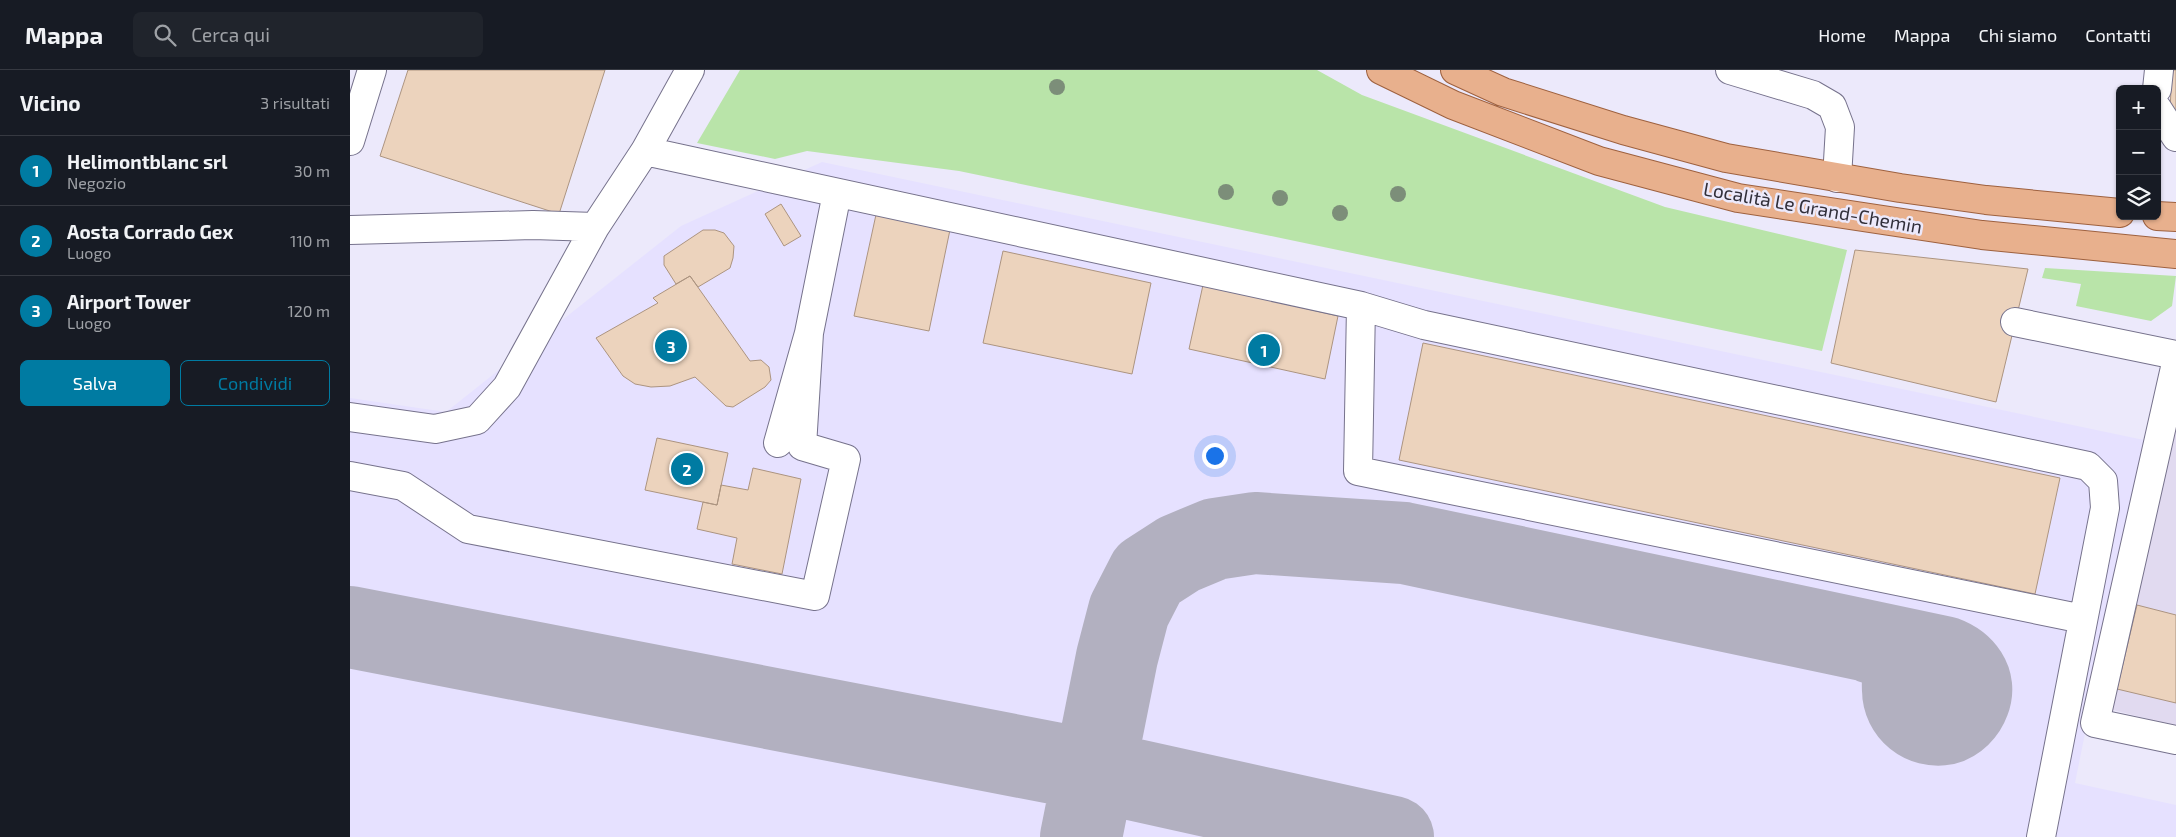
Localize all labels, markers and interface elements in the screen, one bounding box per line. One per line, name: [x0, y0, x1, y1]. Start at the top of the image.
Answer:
search box: [133, 12, 483, 57]
text: Mappa: [25, 20, 103, 49]
icon: search: [151, 21, 179, 49]
text: Cerca qui: [191, 23, 270, 46]
text: Home: [1818, 24, 1866, 46]
text: Mappa: [1894, 24, 1950, 46]
text: Chi siamo: [1978, 24, 2057, 46]
text: Contatti: [2085, 24, 2151, 46]
map controls: [2116, 85, 2161, 220]
button: +: [2116, 85, 2161, 130]
text: Vicino: [20, 90, 81, 115]
text: 3 risultati: [260, 93, 330, 112]
button: −: [2116, 130, 2161, 175]
text: Helimontblanc srl: [67, 150, 227, 173]
text: 1: [33, 161, 39, 180]
text: 30 m: [294, 161, 330, 180]
text: Negozio: [67, 173, 126, 192]
button: layers: [2116, 175, 2161, 220]
street label: Località Le Grand-Chemin: [1702, 176, 1924, 238]
text: Aosta Corrado Gex: [67, 220, 233, 243]
text: 2: [31, 231, 41, 250]
text: 110 m: [290, 231, 330, 250]
text: Luogo: [67, 243, 111, 262]
text: Airport Tower: [67, 290, 191, 313]
text: 3: [31, 301, 41, 320]
text: 120 m: [287, 301, 330, 320]
text: Luogo: [67, 313, 111, 332]
pin: 3: [655, 327, 687, 365]
pin: 1: [1248, 331, 1280, 369]
button: Salva: [20, 360, 170, 406]
button: Condividi: [180, 360, 330, 406]
your location: [1202, 443, 1228, 469]
pin: 2: [671, 450, 703, 488]

